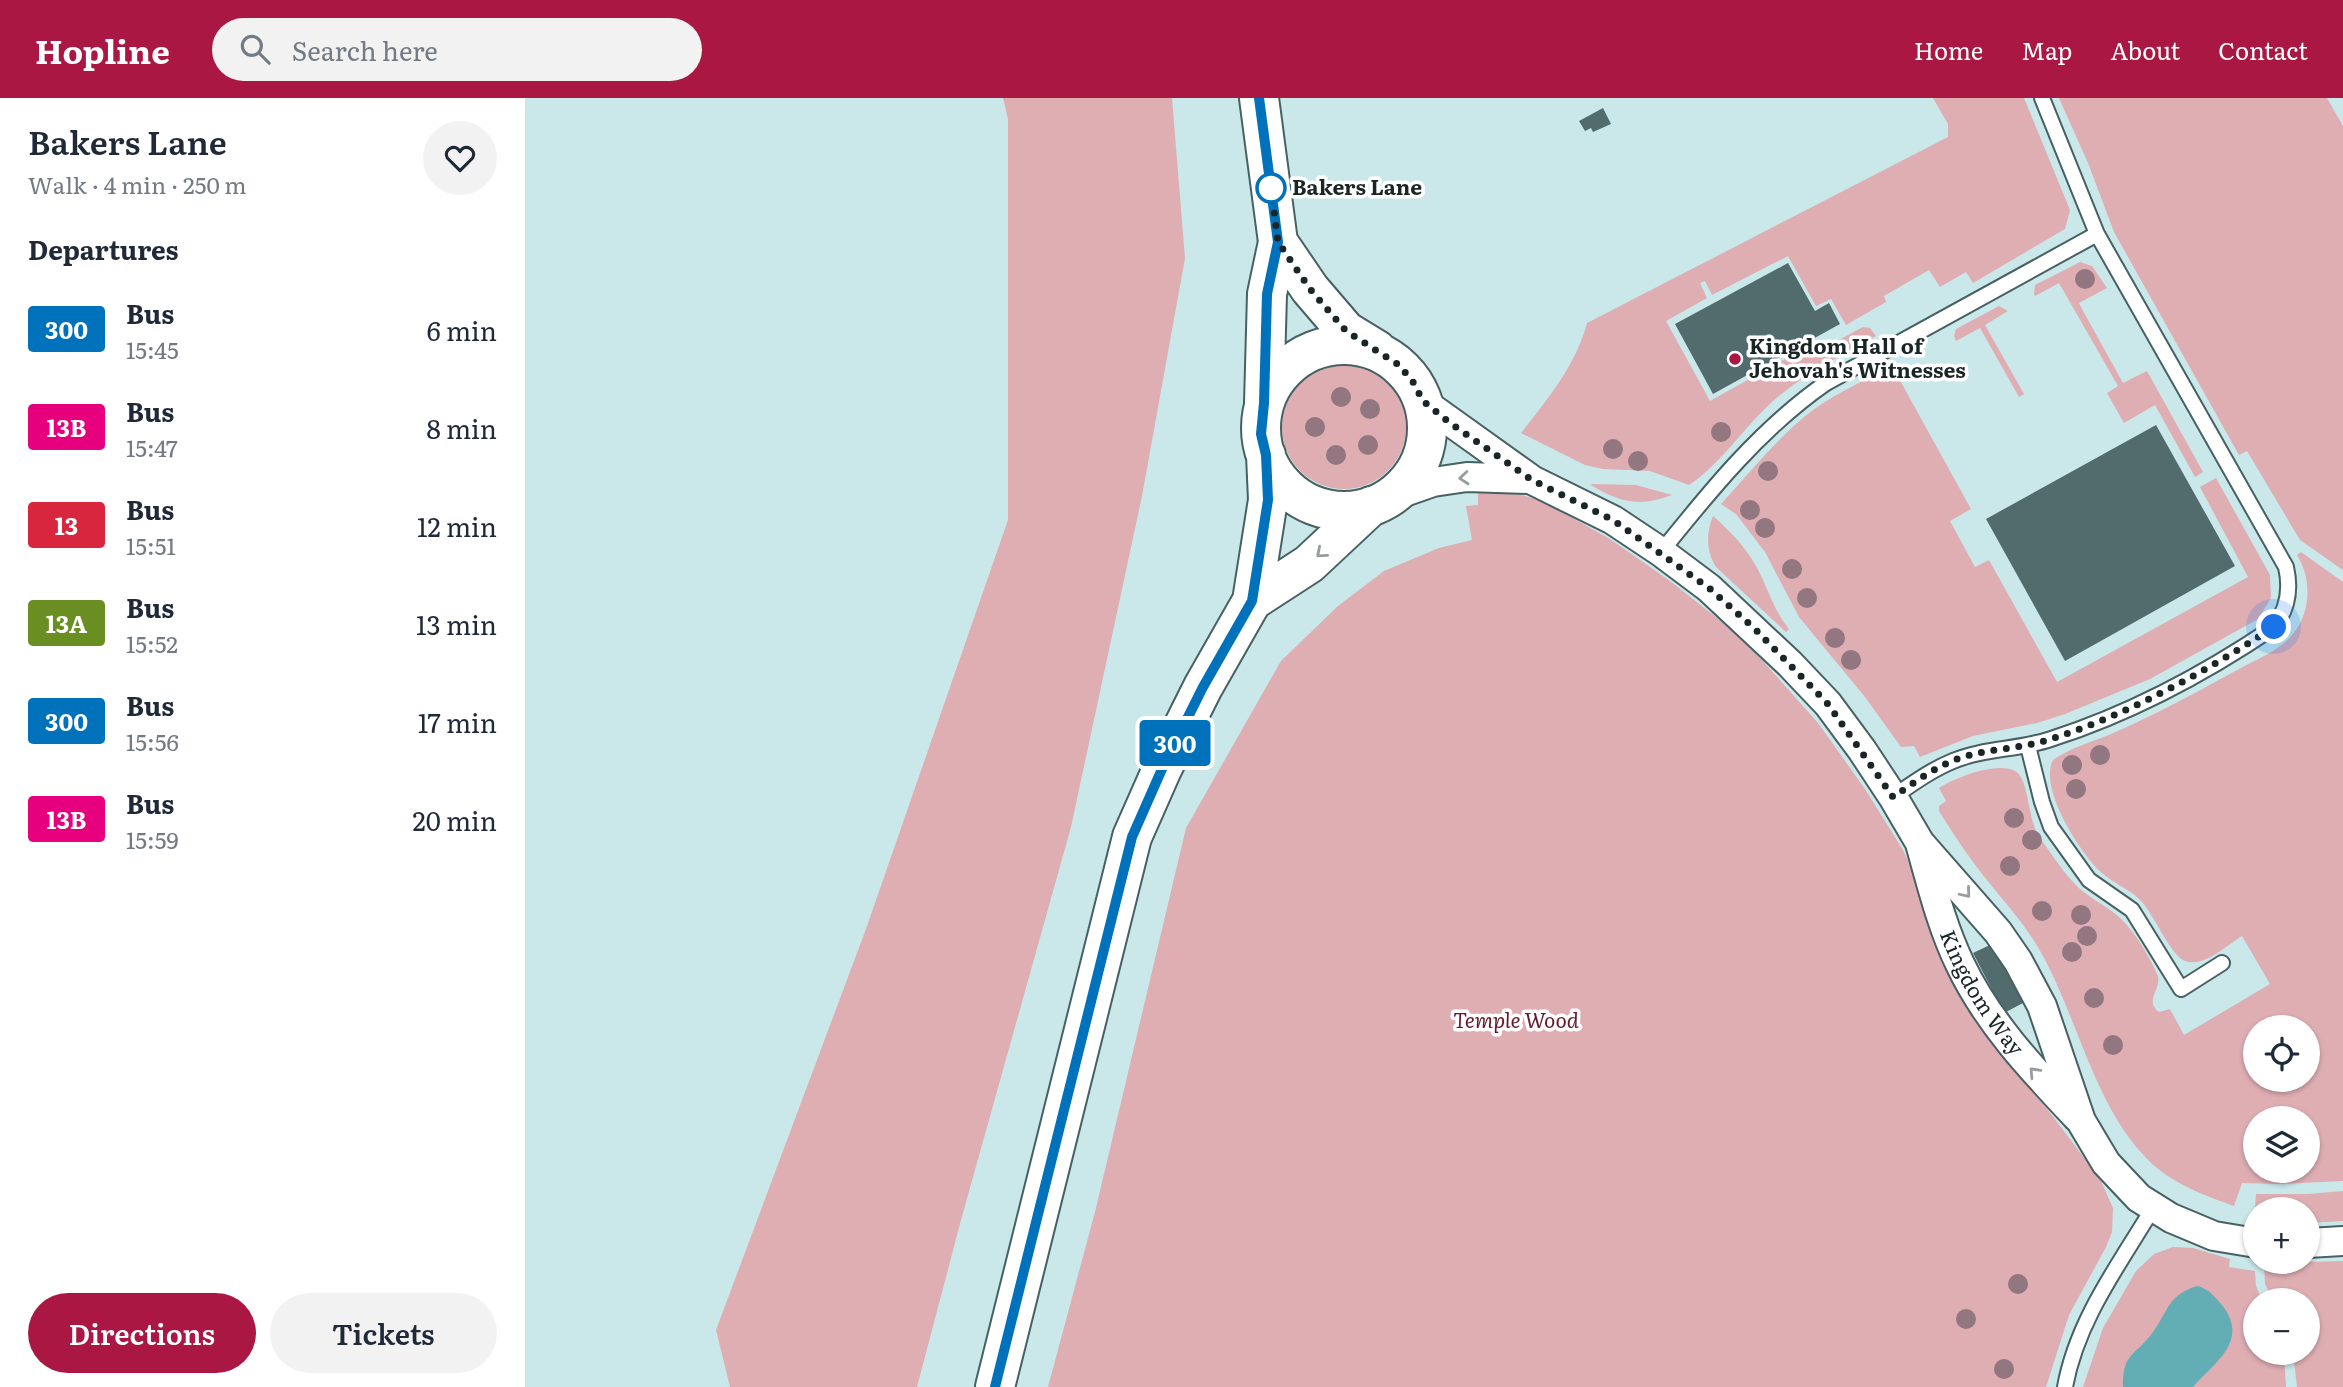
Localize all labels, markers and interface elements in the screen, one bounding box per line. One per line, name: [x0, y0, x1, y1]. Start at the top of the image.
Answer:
search box: [212, 18, 702, 81]
text: Hopline: [35, 25, 170, 74]
icon: search: [236, 30, 274, 68]
text: Search here: [292, 30, 438, 69]
text: Home: [1914, 32, 1983, 67]
text: Map: [2021, 32, 2072, 67]
text: About: [2110, 32, 2180, 67]
text: Contact: [2218, 32, 2308, 67]
text: Bakers Lane: [28, 116, 227, 165]
button: heart: [423, 121, 497, 195]
text: Walk · 4 min · 250 m: [28, 167, 247, 201]
place label: Bakers Lane: [1292, 170, 1422, 201]
marker: Bakers Lane: [1256, 173, 1286, 203]
text: Departures: [28, 229, 179, 268]
text: Bus: [126, 293, 174, 332]
text: 6 min: [427, 310, 497, 349]
text: 300: [45, 311, 88, 346]
place label: Kingdom Hall of Jehovah's Witnesses: [1749, 329, 1966, 384]
text: 15:45: [126, 332, 179, 366]
marker: Kingdom Hall of Jehovah's Witnesses: [1727, 351, 1743, 367]
text: Bus: [126, 391, 174, 430]
text: 8 min: [426, 408, 497, 447]
text: 13B: [47, 409, 86, 444]
text: 15:47: [126, 430, 178, 464]
one-way arrow: [1458, 470, 1469, 485]
text: Bus: [126, 489, 174, 528]
text: 12 min: [417, 506, 497, 545]
text: 13: [55, 507, 78, 542]
text: 15:51: [126, 528, 176, 562]
one-way arrow: [1317, 545, 1330, 557]
text: Bus: [126, 587, 174, 626]
text: 13 min: [416, 604, 497, 643]
text: 13A: [46, 605, 87, 640]
your location: [2256, 609, 2291, 644]
text: 15:52: [126, 626, 178, 660]
text: Bus: [126, 685, 174, 724]
text: 17 min: [418, 702, 497, 741]
text: 300: [45, 703, 88, 738]
line badge: 300: [1135, 720, 1215, 766]
text: 15:56: [126, 724, 179, 758]
text: 300: [1154, 725, 1196, 760]
text: Bus: [126, 783, 174, 822]
text: 20 min: [412, 800, 497, 839]
text: 13B: [47, 801, 86, 836]
text: 15:59: [126, 822, 178, 856]
one-way arrow: [1958, 885, 1970, 898]
street label: Kingdom Way: [1934, 925, 2033, 1062]
park label: Temple Wood: [1453, 1003, 1579, 1034]
map controls: [2243, 1015, 2320, 1365]
button: locate: [2243, 1015, 2320, 1092]
one-way arrow: [2030, 1067, 2042, 1080]
button: layers: [2243, 1106, 2320, 1183]
button: +: [2243, 1197, 2320, 1274]
button: −: [2243, 1288, 2320, 1365]
button: Directions: [28, 1293, 256, 1373]
button: Tickets: [270, 1293, 497, 1373]

